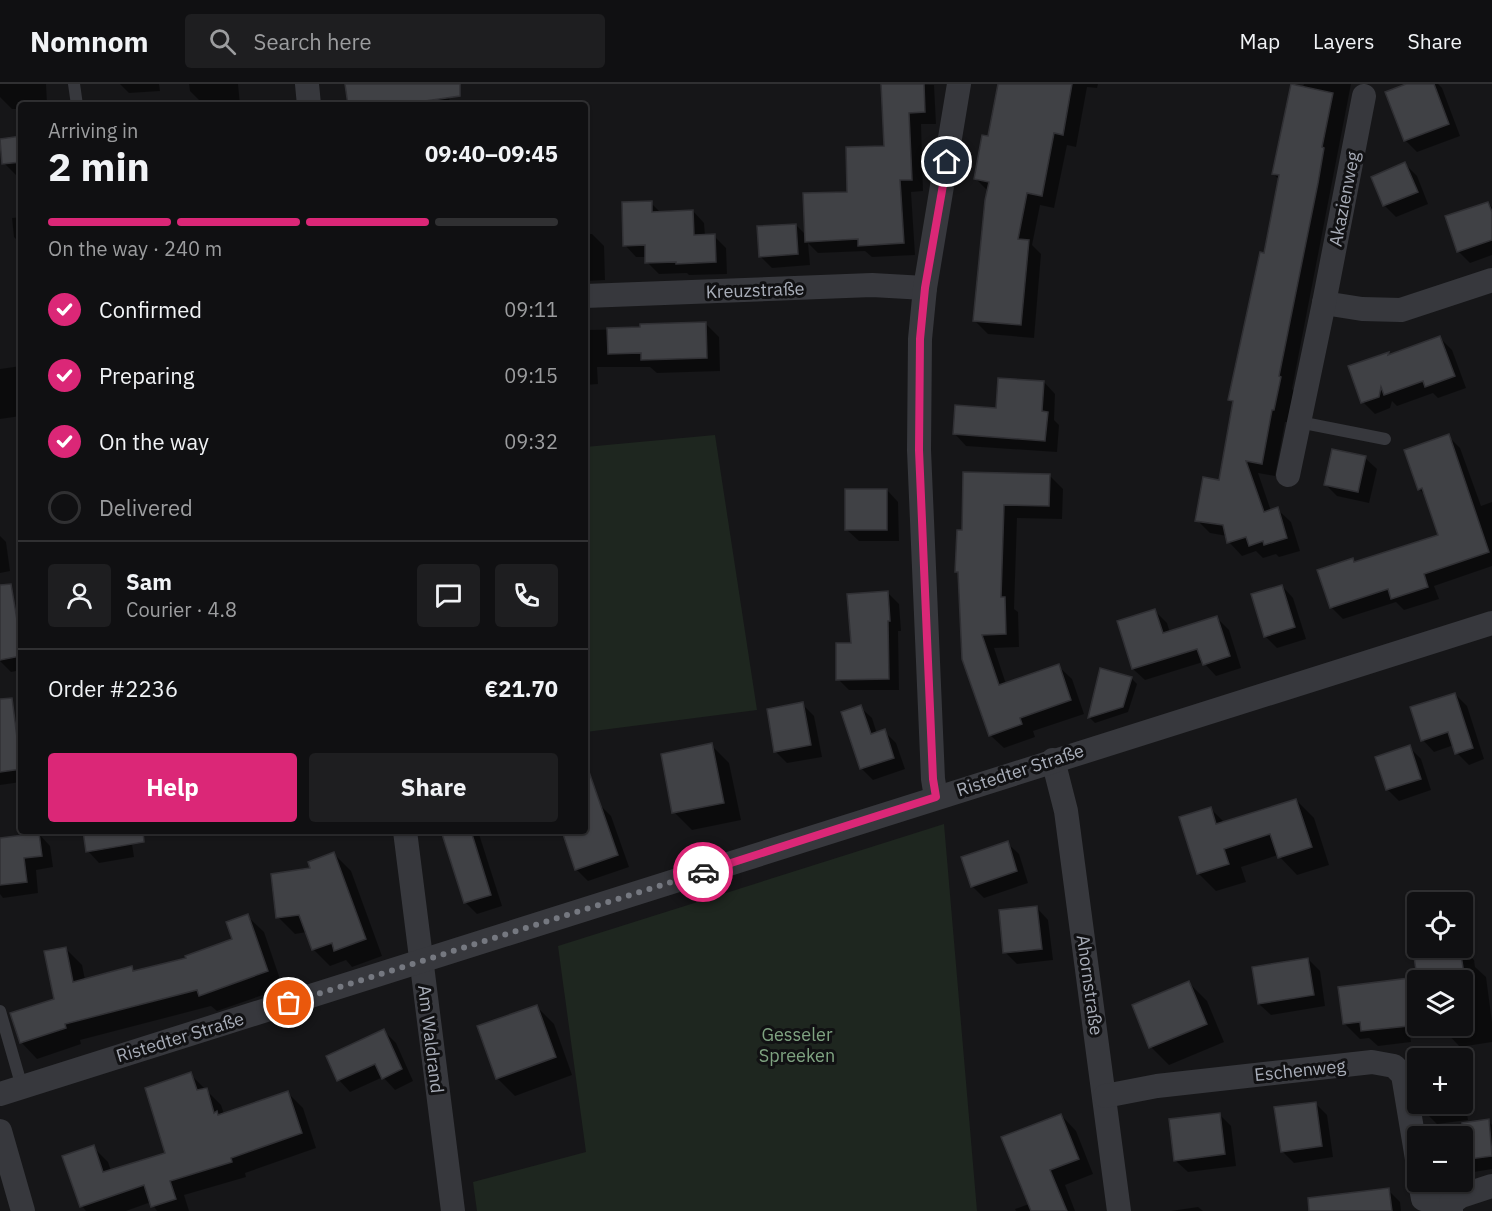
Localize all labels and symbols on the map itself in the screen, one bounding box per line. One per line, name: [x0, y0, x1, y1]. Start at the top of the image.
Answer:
pin: [921, 136, 972, 187]
street label: Akazienweg: [1324, 149, 1365, 249]
street label: Kreuzstraße: [705, 277, 805, 303]
street label: Ristedter Straße: [953, 739, 1087, 801]
courier: [673, 842, 733, 902]
street label: Ahornstraße: [1072, 933, 1108, 1037]
pin: [263, 977, 314, 1028]
street label: Am Waldrand: [413, 983, 449, 1095]
street label: Ristedter Straße: [113, 1007, 247, 1067]
park label: Gesseler Spreeken: [759, 1023, 835, 1067]
street label: Eschenweg: [1253, 1054, 1347, 1086]

